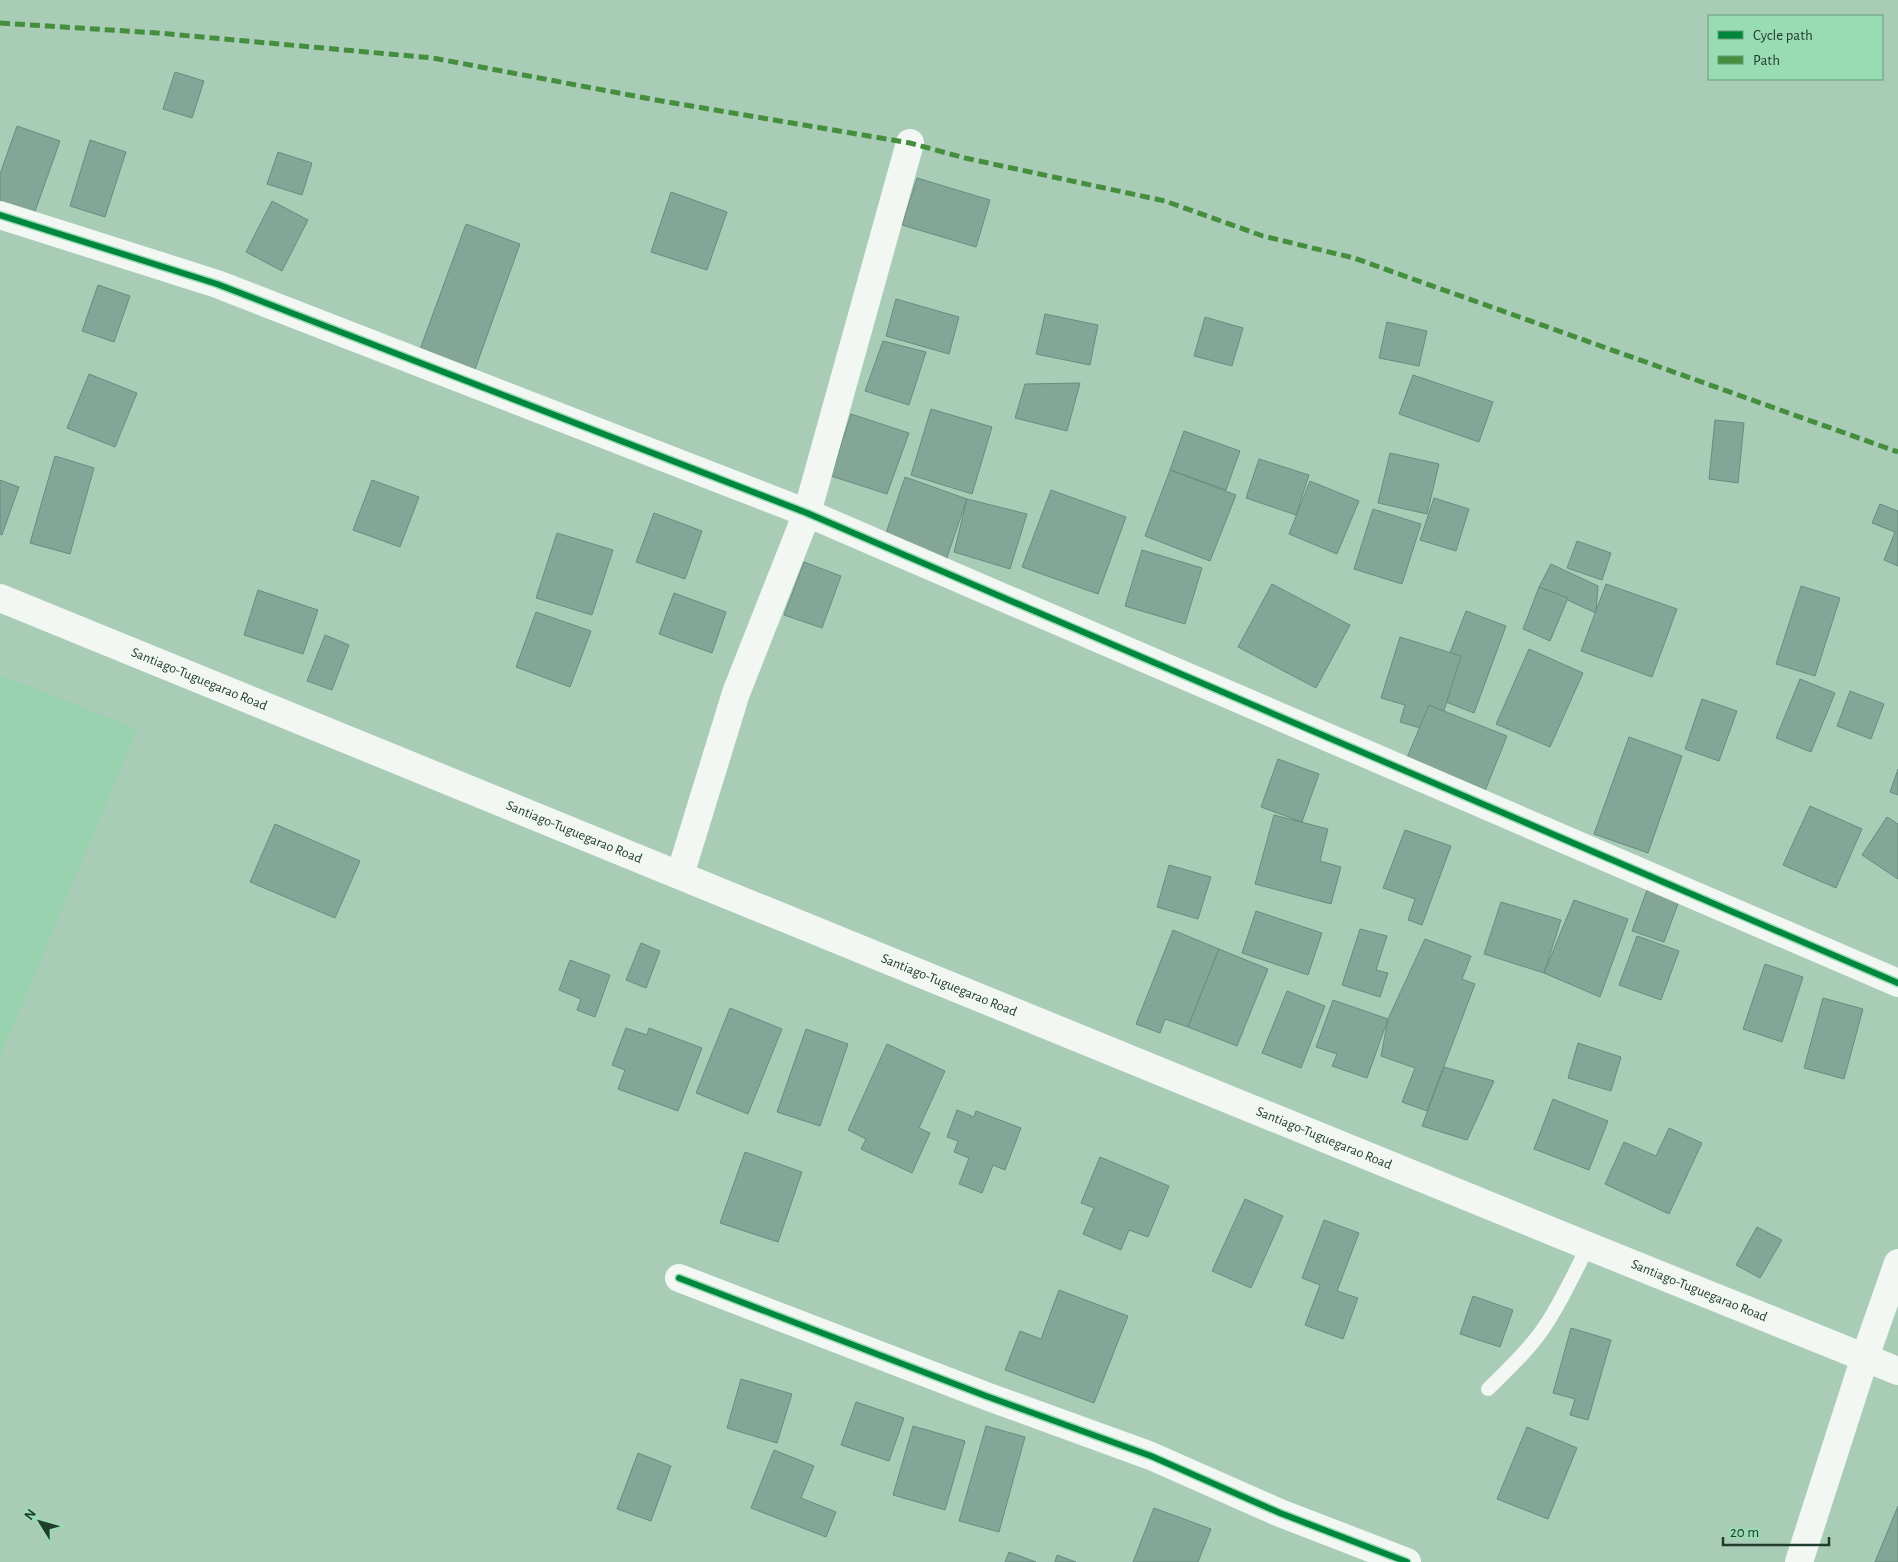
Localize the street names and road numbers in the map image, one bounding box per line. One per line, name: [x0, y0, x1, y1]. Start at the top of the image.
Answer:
street label: Santiago-Tuguegarao Road: [129, 645, 269, 713]
street label: Santiago-Tuguegarao Road: [504, 798, 644, 866]
street label: Santiago-Tuguegarao Road: [879, 951, 1019, 1019]
street label: Santiago-Tuguegarao Road: [1254, 1104, 1394, 1172]
street label: Santiago-Tuguegarao Road: [1629, 1257, 1769, 1325]

